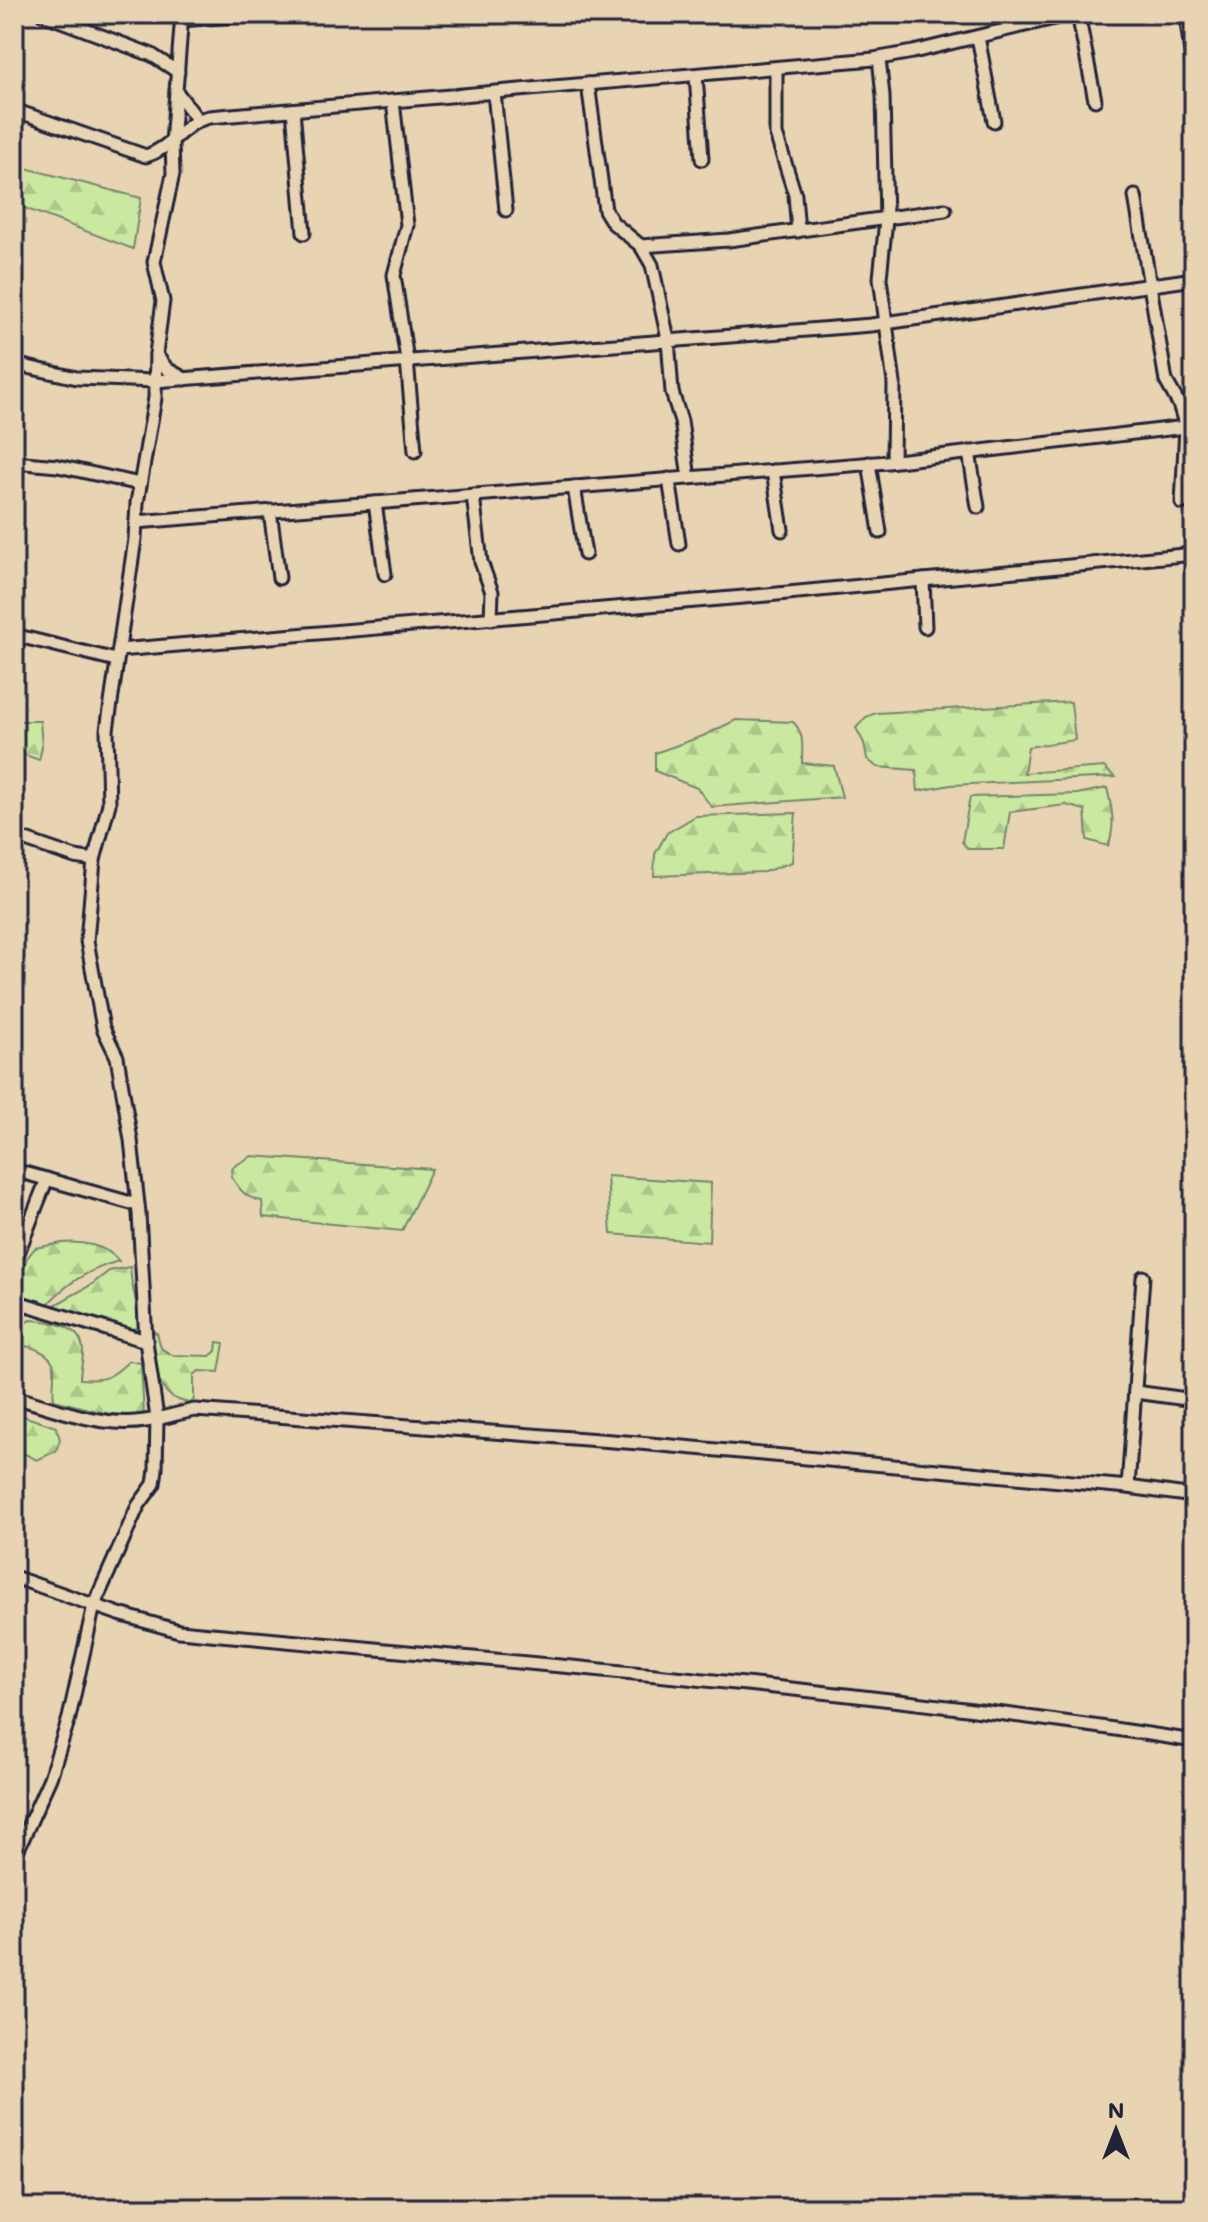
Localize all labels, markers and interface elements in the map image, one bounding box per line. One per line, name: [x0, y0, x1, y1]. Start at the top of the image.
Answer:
north arrow: [1076, 2090, 1156, 2170]
text: N: [1108, 2095, 1124, 2124]

